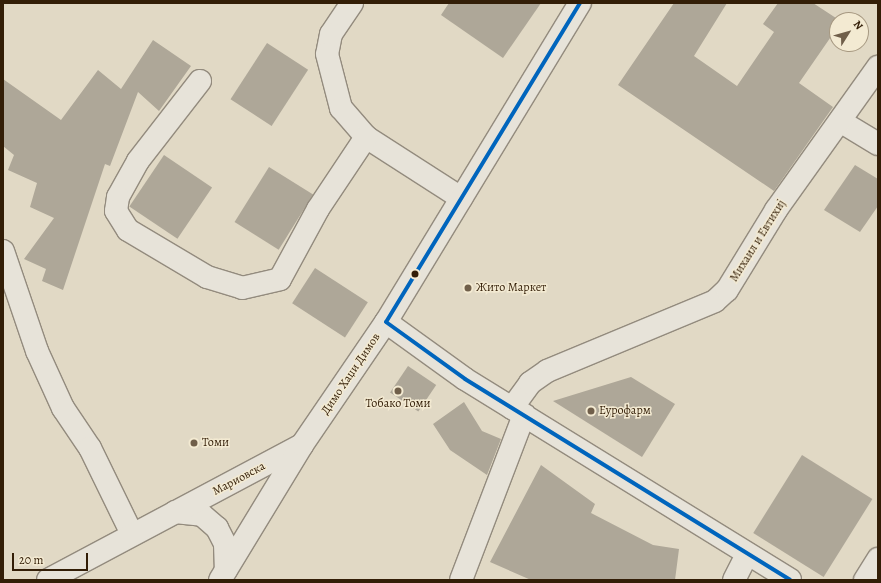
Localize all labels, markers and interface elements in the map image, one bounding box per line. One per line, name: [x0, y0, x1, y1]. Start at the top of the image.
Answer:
north arrow: [829, 12, 869, 52]
text: N: [850, 17, 867, 33]
street label: Михаил и Евтихиј: [727, 197, 789, 285]
unlabelled marker: [410, 269, 420, 279]
place label: Жито Маркет: [476, 281, 546, 295]
marker: Жито Маркет: [463, 283, 473, 293]
street label: Димо Хаџи Димов: [318, 331, 384, 417]
marker: Тобако Томи: [393, 386, 403, 396]
place label: Тобако Томи: [365, 397, 431, 411]
place label: Еурофарм: [599, 404, 651, 418]
marker: Еурофарм: [586, 406, 596, 416]
place label: Томи: [202, 436, 229, 450]
marker: Томи: [189, 438, 199, 448]
street label: Мариовска: [210, 459, 268, 499]
scale bar: [14, 545, 90, 571]
text: 20 m: [19, 552, 43, 568]

